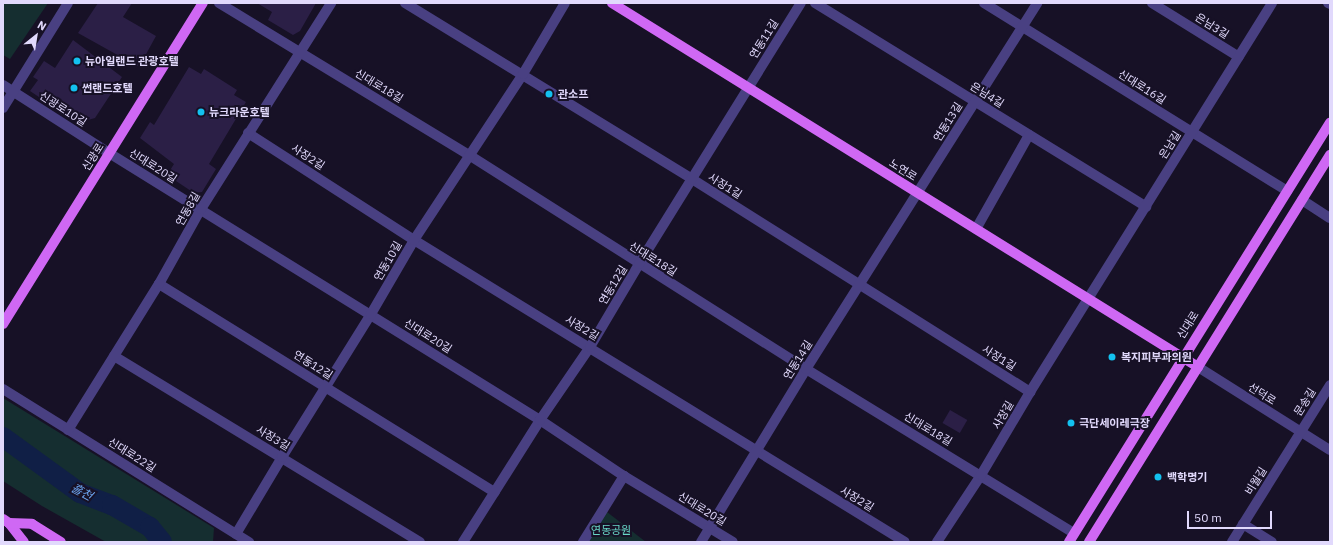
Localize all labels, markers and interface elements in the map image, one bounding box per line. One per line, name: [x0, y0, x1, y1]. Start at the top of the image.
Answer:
street label: 은남3길: [1193, 11, 1231, 41]
north arrow: [16, 16, 56, 56]
street label: 연동11길: [747, 17, 781, 61]
text: N: [35, 18, 49, 34]
place label: 뉴아일랜드 관광호텔: [85, 54, 179, 68]
marker: 뉴아일랜드 관광호텔: [72, 56, 82, 66]
street label: 신대로18길: [353, 67, 405, 105]
street label: 신대로16길: [1116, 67, 1168, 107]
street label: 은남4길: [968, 80, 1006, 110]
place label: 썬랜드호텔: [82, 81, 133, 95]
marker: 썬랜드호텔: [69, 83, 79, 93]
place label: 관소프: [558, 87, 588, 101]
marker: 관소프: [543, 88, 555, 100]
street label: 신광로10길: [37, 89, 89, 129]
street label: 연동13길: [931, 100, 965, 144]
place label: 뉴크라운호텔: [209, 105, 270, 119]
marker: 뉴크라운호텔: [196, 107, 206, 117]
street label: 은남길: [1156, 129, 1184, 161]
street label: 신광로: [79, 141, 107, 173]
street label: 사장2길: [289, 141, 327, 173]
street label: 신대로20길: [127, 146, 179, 186]
street label: 노연로: [887, 156, 919, 184]
street label: 사장1길: [706, 171, 744, 201]
street label: 연동8길: [173, 190, 203, 228]
street label: 연동10길: [371, 239, 405, 283]
street label: 신대로18길: [627, 239, 679, 279]
street label: 연동12길: [596, 263, 630, 307]
street label: 신대로: [1174, 309, 1202, 341]
street label: 사장2길: [563, 313, 601, 343]
street label: 신대로20길: [402, 316, 454, 356]
street label: 연동14길: [781, 338, 815, 382]
street label: 사장1길: [980, 343, 1018, 373]
street label: 연동12길: [291, 348, 335, 382]
place label: 복지피부과의원: [1121, 350, 1192, 364]
marker: 복지피부과의원: [1106, 351, 1118, 363]
street label: 선덕로: [1246, 380, 1278, 408]
street label: 문송길: [1291, 386, 1319, 418]
street label: 사장길: [990, 399, 1016, 431]
street label: 신대로18길: [902, 410, 954, 448]
place label: 극단세이레극장: [1079, 416, 1150, 430]
marker: 극단세이레극장: [1066, 418, 1076, 428]
street label: 사장3길: [254, 423, 292, 453]
street label: 신대로22길: [106, 435, 158, 475]
street label: 비월길: [1242, 465, 1270, 497]
place label: 백학명기: [1167, 470, 1207, 484]
marker: 백학명기: [1152, 471, 1164, 483]
water label: 흘천: [69, 480, 95, 504]
street label: 사장2길: [838, 484, 876, 514]
street label: 신대로20길: [676, 490, 728, 528]
scale bar: [1189, 503, 1274, 529]
text: 50 m: [1194, 510, 1222, 525]
park label: 연동공원: [591, 523, 631, 537]

